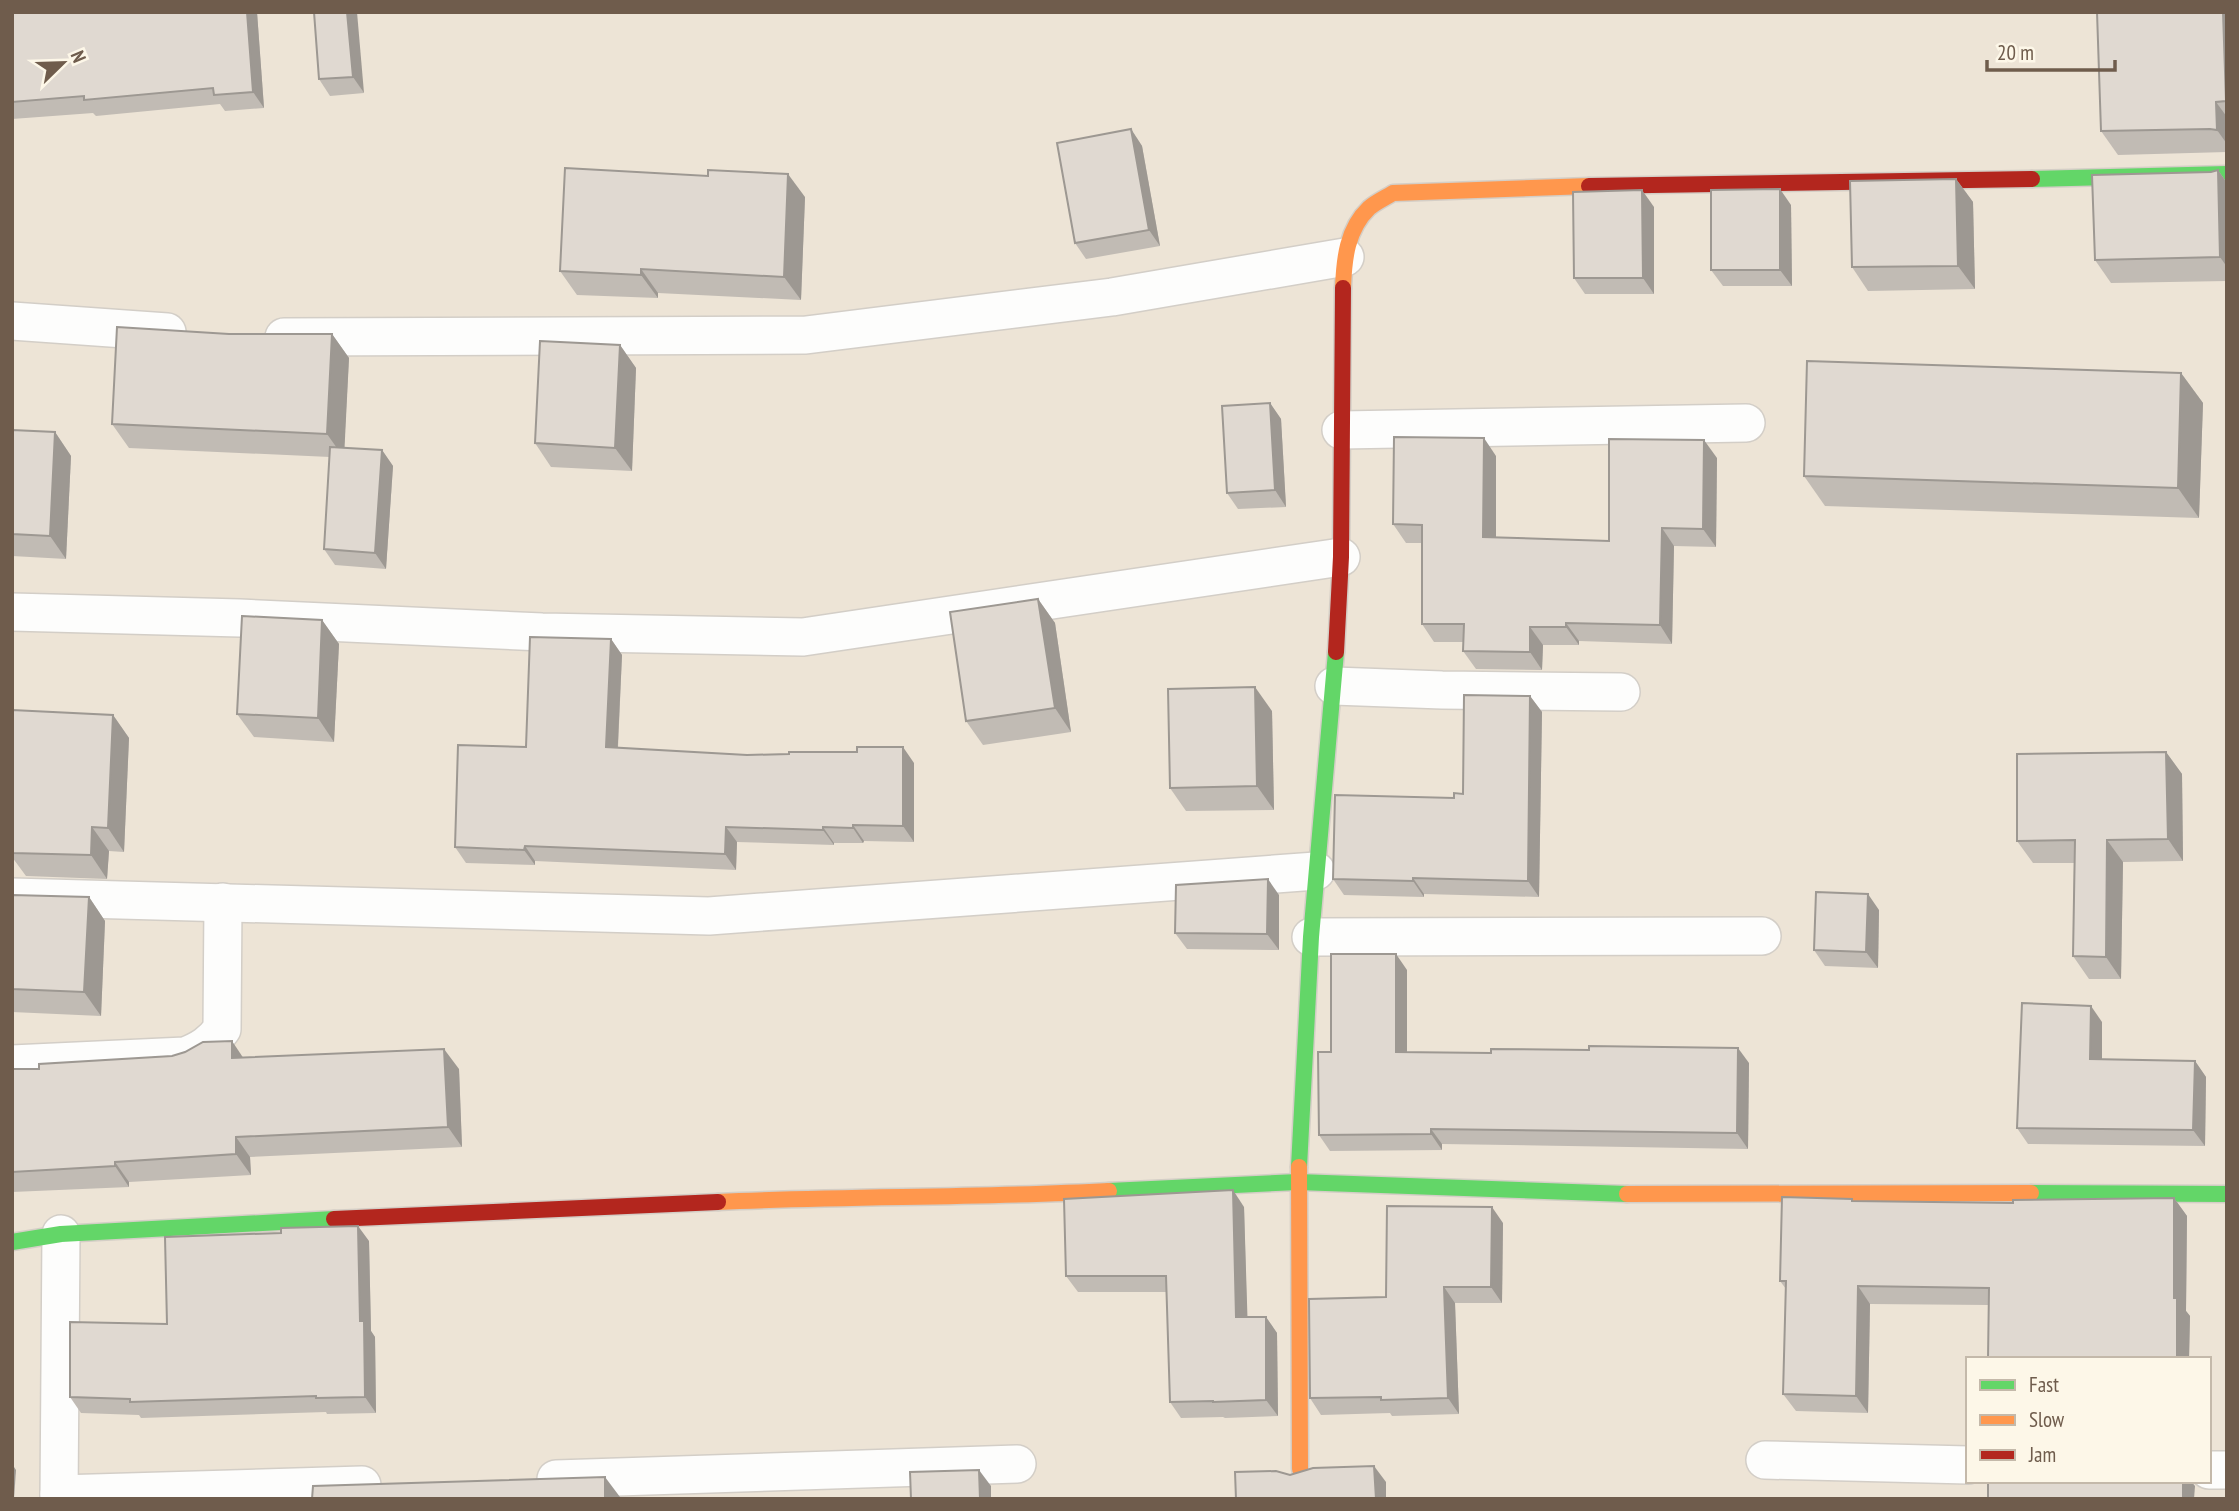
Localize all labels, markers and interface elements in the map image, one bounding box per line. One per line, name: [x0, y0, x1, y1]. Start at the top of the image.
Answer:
north arrow: [28, 28, 98, 98]
scale bar: [1987, 28, 2115, 72]
text: 20 m: [1997, 39, 2034, 66]
text: N: [66, 47, 92, 66]
legend: [1966, 1357, 2211, 1483]
text: Fast: [2029, 1371, 2059, 1398]
text: Slow: [2029, 1406, 2065, 1433]
text: Jam: [2028, 1441, 2056, 1468]

